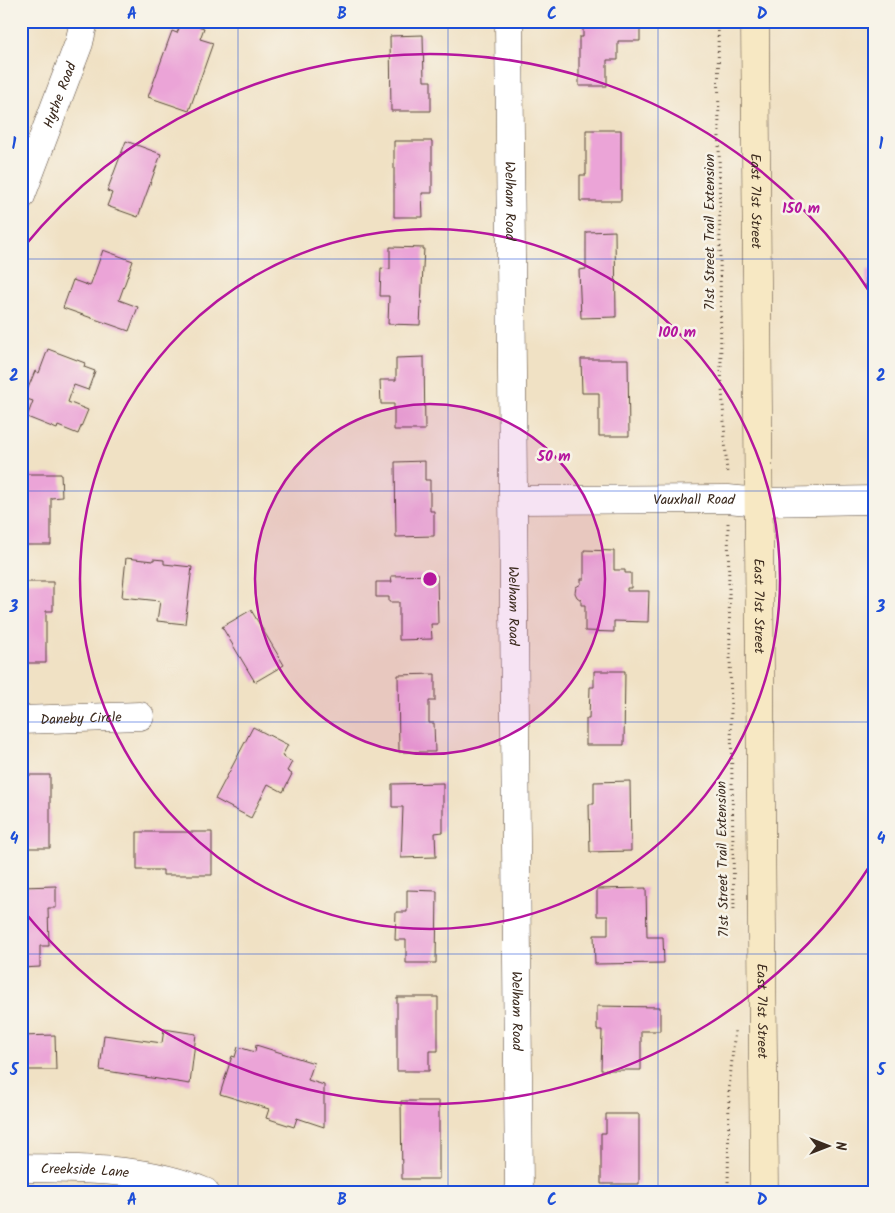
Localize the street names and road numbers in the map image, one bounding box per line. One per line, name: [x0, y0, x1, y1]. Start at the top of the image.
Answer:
street label: Hythe Road: [38, 58, 83, 132]
street label: East 71st Street: [744, 153, 767, 249]
street label: 71st Street Trail Extension: [699, 154, 721, 310]
street label: Welham Road: [498, 161, 521, 242]
street label: Vauxhall Road: [653, 489, 737, 512]
street label: East 71st Street: [747, 558, 770, 654]
street label: Welham Road: [502, 566, 524, 647]
street label: Daneby Circle: [40, 707, 123, 731]
street label: 71st Street Trail Extension: [711, 781, 735, 937]
street label: East 71st Street: [750, 963, 773, 1059]
street label: Welham Road: [505, 971, 528, 1052]
street label: Creekside Lane: [41, 1158, 131, 1185]

